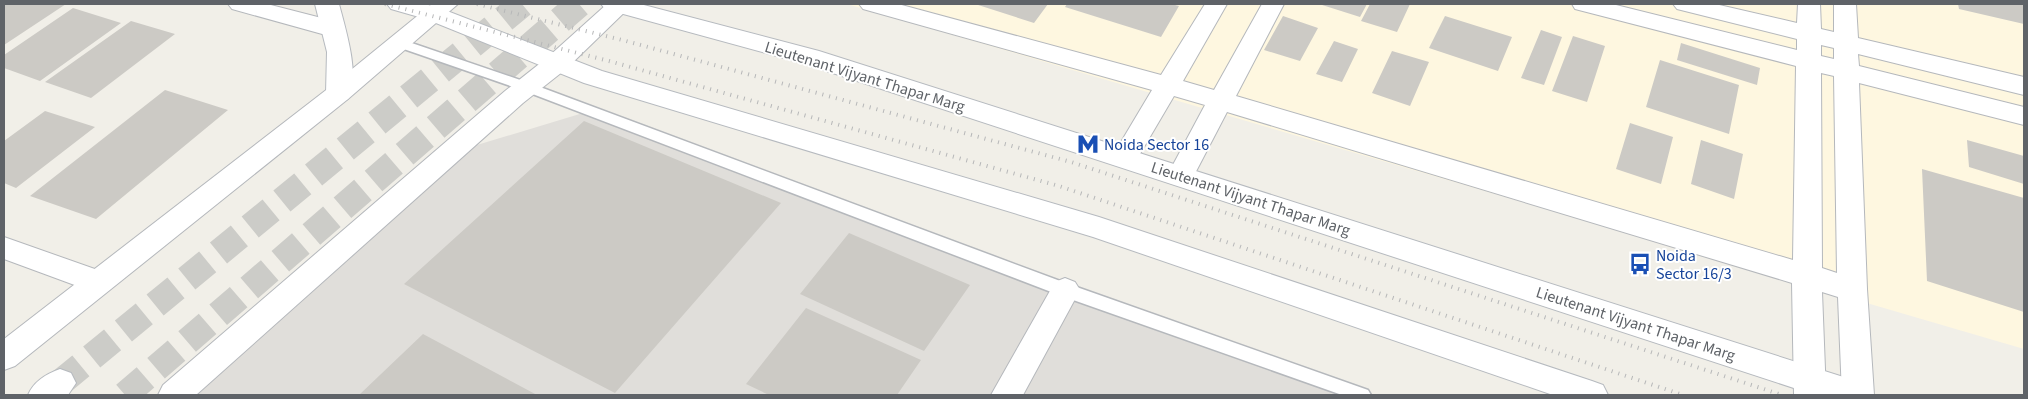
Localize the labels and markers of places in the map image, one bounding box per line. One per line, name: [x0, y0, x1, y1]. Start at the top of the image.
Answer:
metro station icon: Noida Sector 16: [1075, 131, 1101, 157]
place label: Noida Sector 16: [1104, 134, 1209, 156]
place label: Noida Sector 16/3: [1656, 245, 1732, 285]
bus stop icon: Noida Sector 16/3: [1627, 251, 1653, 277]

